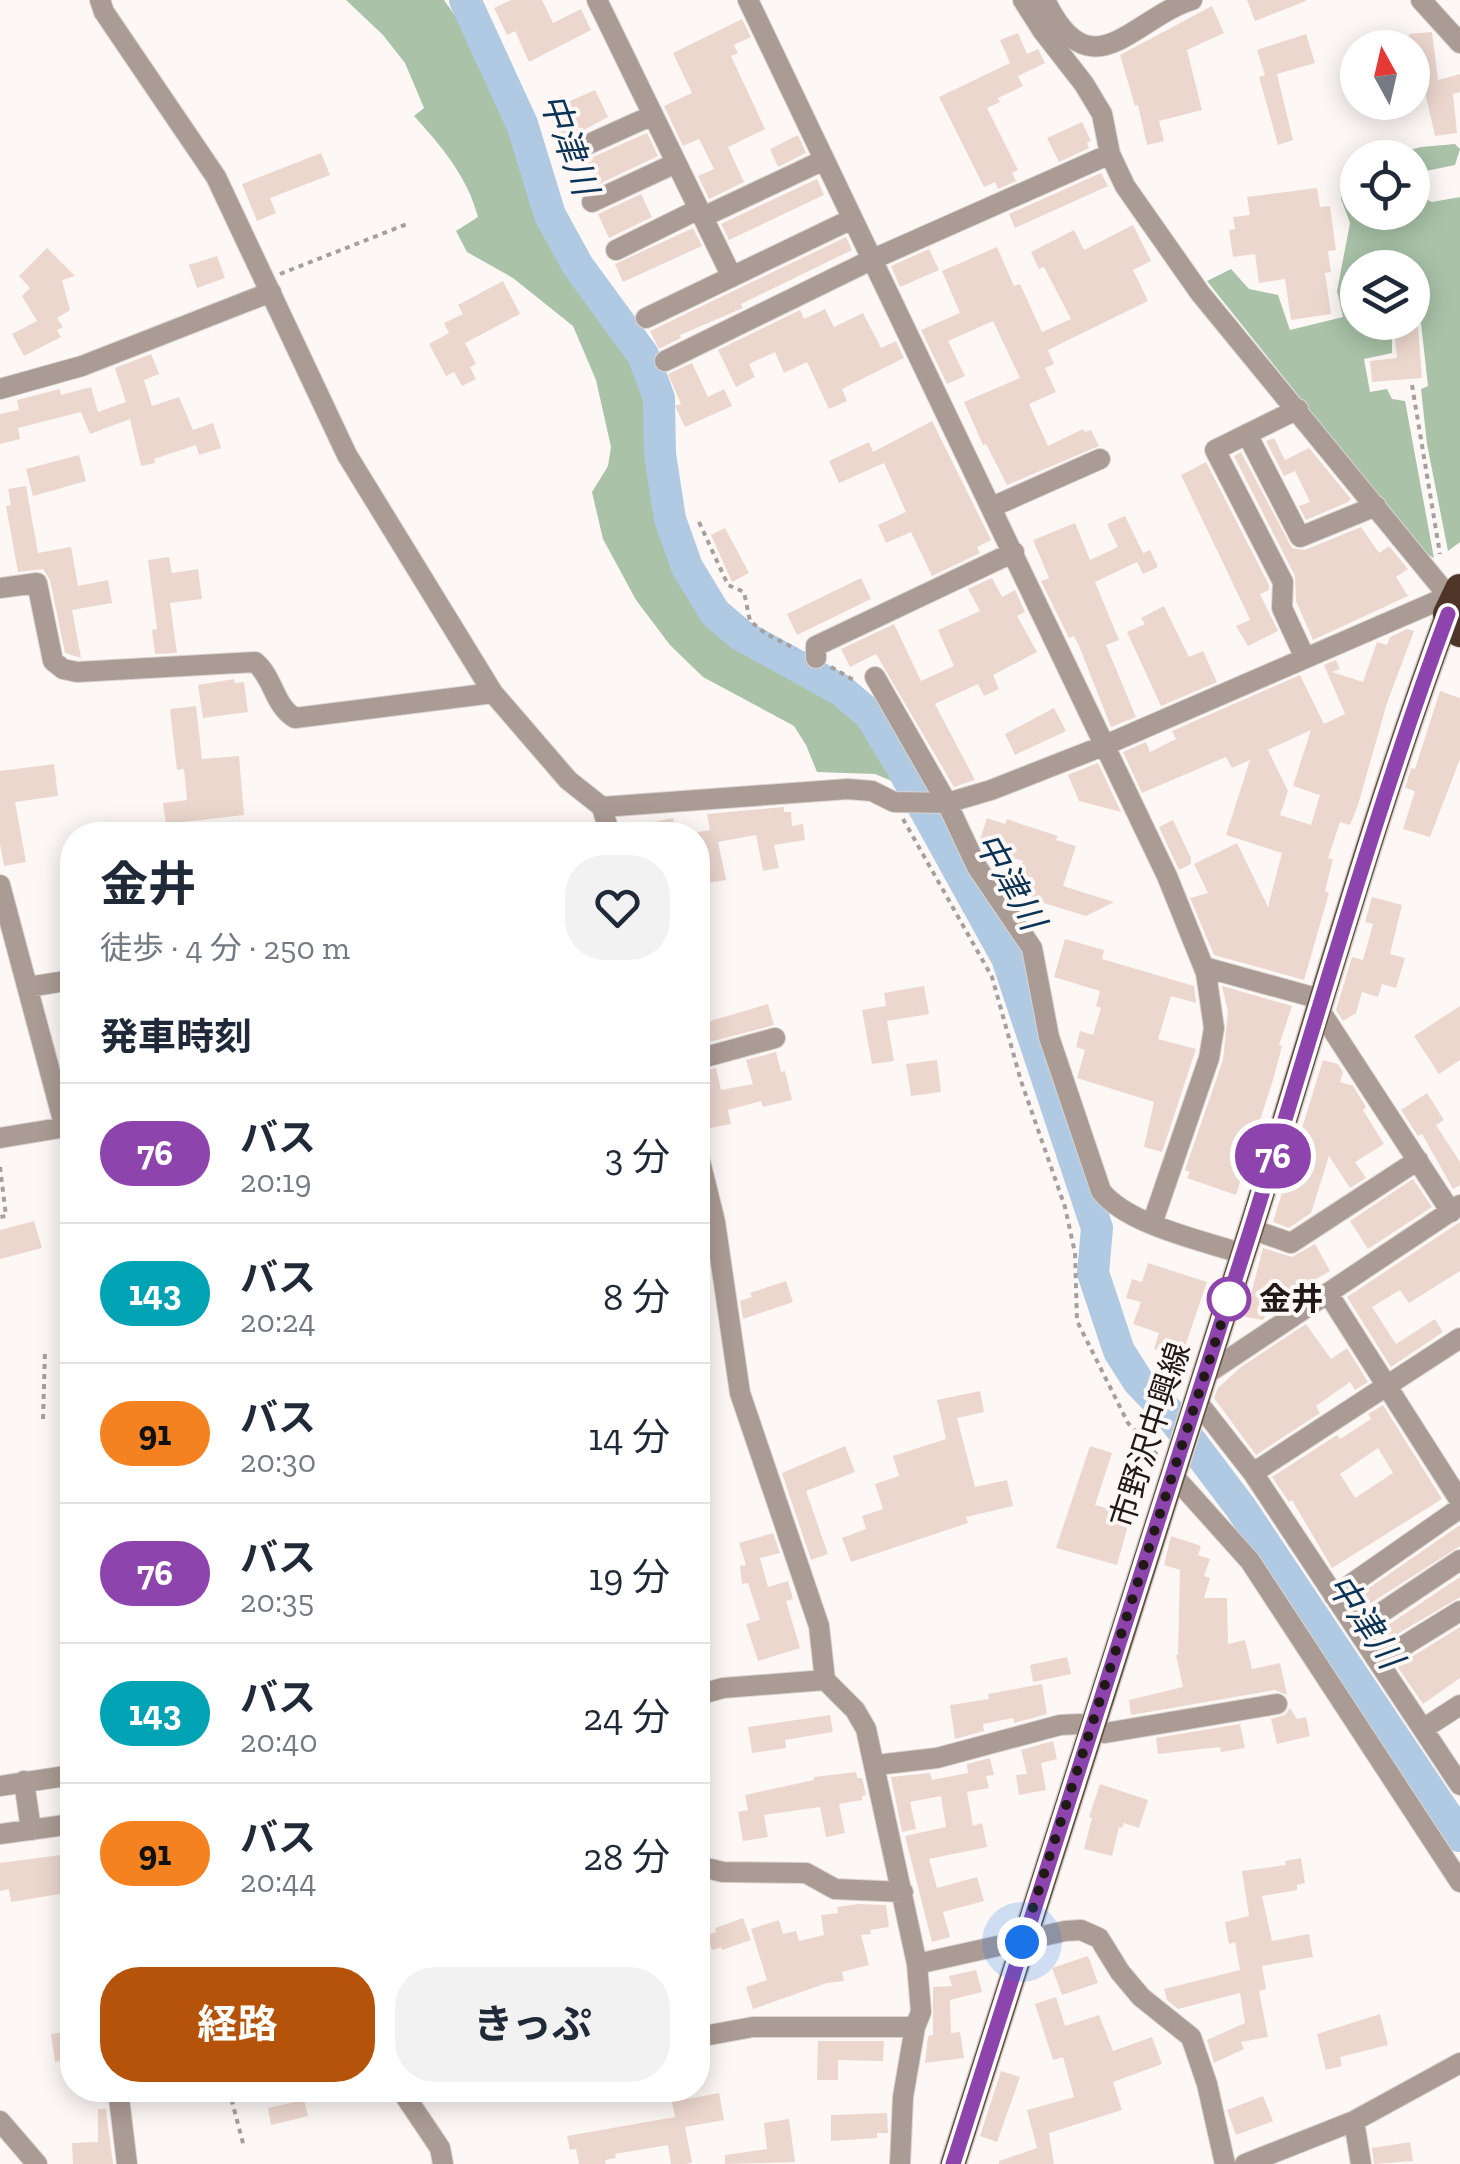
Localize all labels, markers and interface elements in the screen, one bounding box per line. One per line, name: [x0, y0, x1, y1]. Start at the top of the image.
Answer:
north arrow: [1340, 30, 1430, 120]
map controls: [1340, 30, 1430, 340]
water label: 中津川: [531, 87, 608, 204]
button: locate: [1340, 140, 1430, 230]
button: layers: [1340, 250, 1430, 340]
water label: 中津川: [966, 825, 1056, 941]
button: heart: [565, 855, 670, 960]
text: 金井: [100, 856, 196, 913]
text: 徒歩 · 4 分 · 250 m: [100, 929, 350, 967]
text: 発車時刻: [100, 1014, 252, 1060]
text: バス: [240, 1115, 316, 1161]
line badge: 76: [1228, 1124, 1318, 1188]
text: 76: [137, 1132, 173, 1174]
text: 3 分: [605, 1134, 670, 1180]
text: 76: [1255, 1135, 1291, 1177]
text: 20:19: [240, 1162, 311, 1200]
text: バス: [240, 1255, 316, 1301]
text: 143: [129, 1272, 181, 1314]
text: 8 分: [603, 1274, 670, 1320]
marker: 金井: [1208, 1278, 1250, 1320]
place label: 金井: [1259, 1280, 1323, 1318]
text: 20:24: [240, 1302, 316, 1340]
street label: 市野沢中興線: [1102, 1338, 1198, 1532]
text: バス: [240, 1395, 316, 1441]
text: 91: [139, 1412, 171, 1454]
text: 14 分: [588, 1414, 670, 1460]
text: 20:30: [240, 1442, 316, 1480]
text: バス: [240, 1535, 316, 1581]
text: 76: [137, 1552, 173, 1594]
text: 19 分: [589, 1554, 670, 1600]
water label: 中津川: [1318, 1566, 1414, 1680]
text: 20:35: [240, 1582, 314, 1620]
text: バス: [240, 1675, 316, 1721]
text: 143: [129, 1692, 181, 1734]
text: 24 分: [583, 1694, 670, 1740]
text: 20:40: [240, 1722, 318, 1760]
text: バス: [240, 1815, 316, 1861]
text: 91: [139, 1832, 171, 1874]
text: 28 分: [583, 1834, 670, 1880]
text: 20:44: [240, 1862, 317, 1900]
your location: [997, 1917, 1047, 1967]
button: 経路: [100, 1967, 375, 2082]
button: きっぷ: [395, 1967, 670, 2082]

